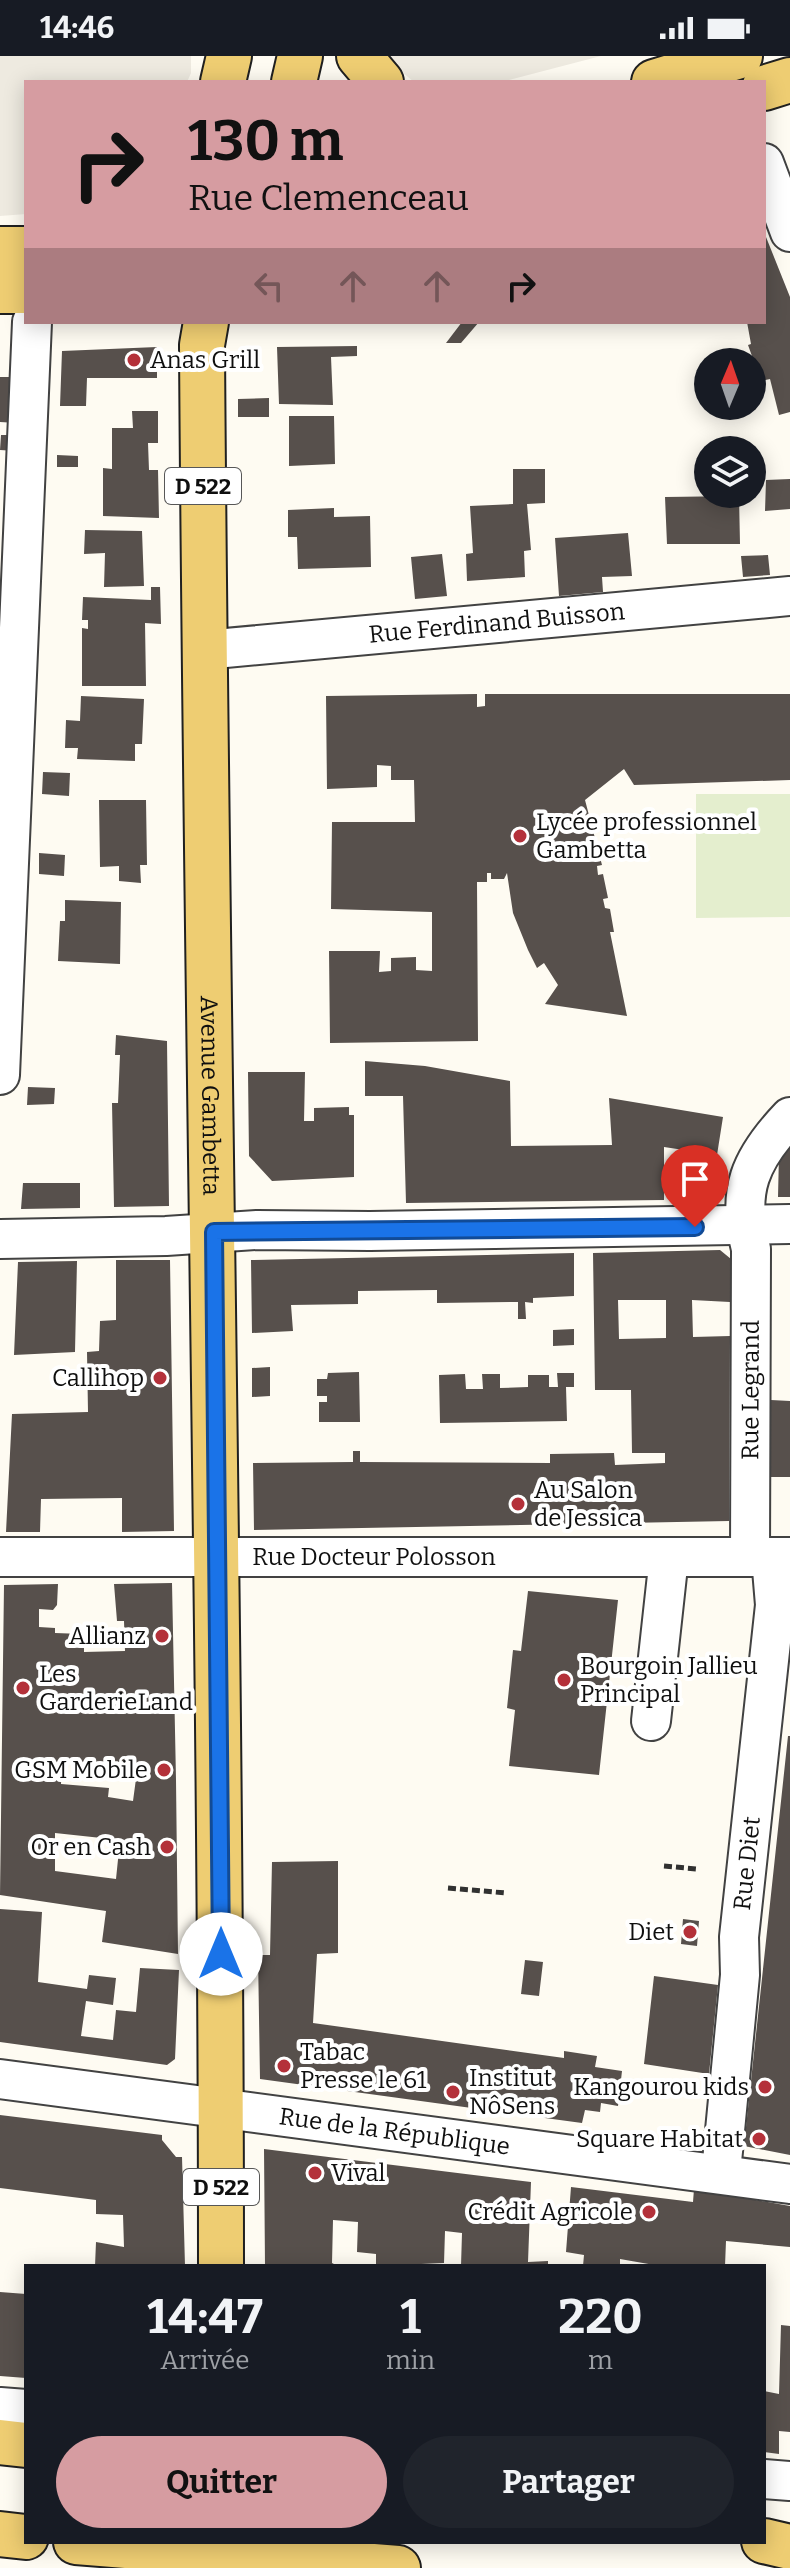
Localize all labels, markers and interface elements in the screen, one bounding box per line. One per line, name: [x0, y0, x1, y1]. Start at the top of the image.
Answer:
text: 14:46: [40, 10, 114, 46]
text: 130 m: [188, 108, 344, 175]
icon: right: [56, 112, 160, 216]
text: Rue Clemenceau: [188, 176, 469, 220]
icon: left: [247, 264, 291, 308]
icon: ahead: [331, 264, 375, 308]
icon: ahead: [415, 264, 459, 308]
icon: right: [499, 264, 543, 308]
place label: Anas Grill: [150, 346, 260, 374]
north arrow: [694, 348, 766, 420]
map controls: [694, 348, 766, 508]
marker: Anas Grill: [125, 351, 143, 369]
button: layers: [694, 436, 766, 508]
road number: D 522: [165, 468, 241, 504]
street label: Rue Ferdinand Buisson: [368, 597, 626, 649]
place label: Lycée professionnel Gambetta: [536, 808, 757, 864]
marker: Lycée professionnel Gambetta: [511, 827, 529, 845]
street label: Avenue Gambetta: [195, 995, 226, 1196]
pin: [661, 1145, 729, 1227]
icon: arrive: [673, 1157, 717, 1201]
street label: Rue Legrand: [736, 1320, 765, 1460]
place label: Callihop: [52, 1364, 144, 1392]
marker: Callihop: [151, 1369, 169, 1387]
place label: Au Salon de Jessica: [534, 1476, 642, 1532]
marker: Au Salon de Jessica: [509, 1495, 527, 1513]
street label: Rue Docteur Polosson: [252, 1543, 496, 1571]
place label: Allianz: [69, 1622, 146, 1650]
marker: Allianz: [153, 1627, 171, 1645]
place label: Bourgoin Jallieu Principal: [580, 1652, 758, 1708]
place label: Les GarderieLand: [39, 1660, 193, 1716]
marker: Bourgoin Jallieu Principal: [555, 1671, 573, 1689]
marker: Les GarderieLand: [14, 1679, 32, 1697]
place label: GSM Mobile: [14, 1756, 148, 1784]
marker: GSM Mobile: [155, 1761, 173, 1779]
street label: Rue Diet: [728, 1815, 766, 1912]
place label: Or en Cash: [30, 1833, 151, 1861]
marker: Or en Cash: [158, 1838, 176, 1856]
position arrow: [179, 1912, 263, 1996]
place label: Diet: [628, 1918, 674, 1946]
marker: Diet: [681, 1923, 699, 1941]
place label: Tabac Presse le 61: [300, 2038, 427, 2094]
marker: Tabac Presse le 61: [275, 2057, 293, 2075]
place label: Institut NôSens: [469, 2064, 555, 2120]
place label: Kangourou kids: [573, 2073, 749, 2101]
marker: Kangourou kids: [756, 2078, 774, 2096]
marker: Institut NôSens: [444, 2083, 462, 2101]
street label: Rue de la République: [277, 2102, 512, 2161]
place label: Square Habitat: [576, 2125, 743, 2153]
marker: Square Habitat: [750, 2130, 768, 2148]
place label: Vival: [331, 2159, 386, 2187]
marker: Vival: [306, 2164, 324, 2182]
road number: D 522: [183, 2169, 259, 2205]
place label: Crédit Agricole: [468, 2198, 633, 2226]
marker: Crédit Agricole: [640, 2203, 658, 2221]
text: 14:47: [147, 2288, 263, 2346]
text: 1: [400, 2288, 421, 2346]
text: 220: [558, 2288, 643, 2346]
text: Arrivée: [160, 2345, 250, 2376]
text: min: [386, 2345, 435, 2376]
text: m: [588, 2345, 613, 2376]
button: Quitter: [56, 2436, 387, 2528]
button: Partager: [403, 2436, 734, 2528]

